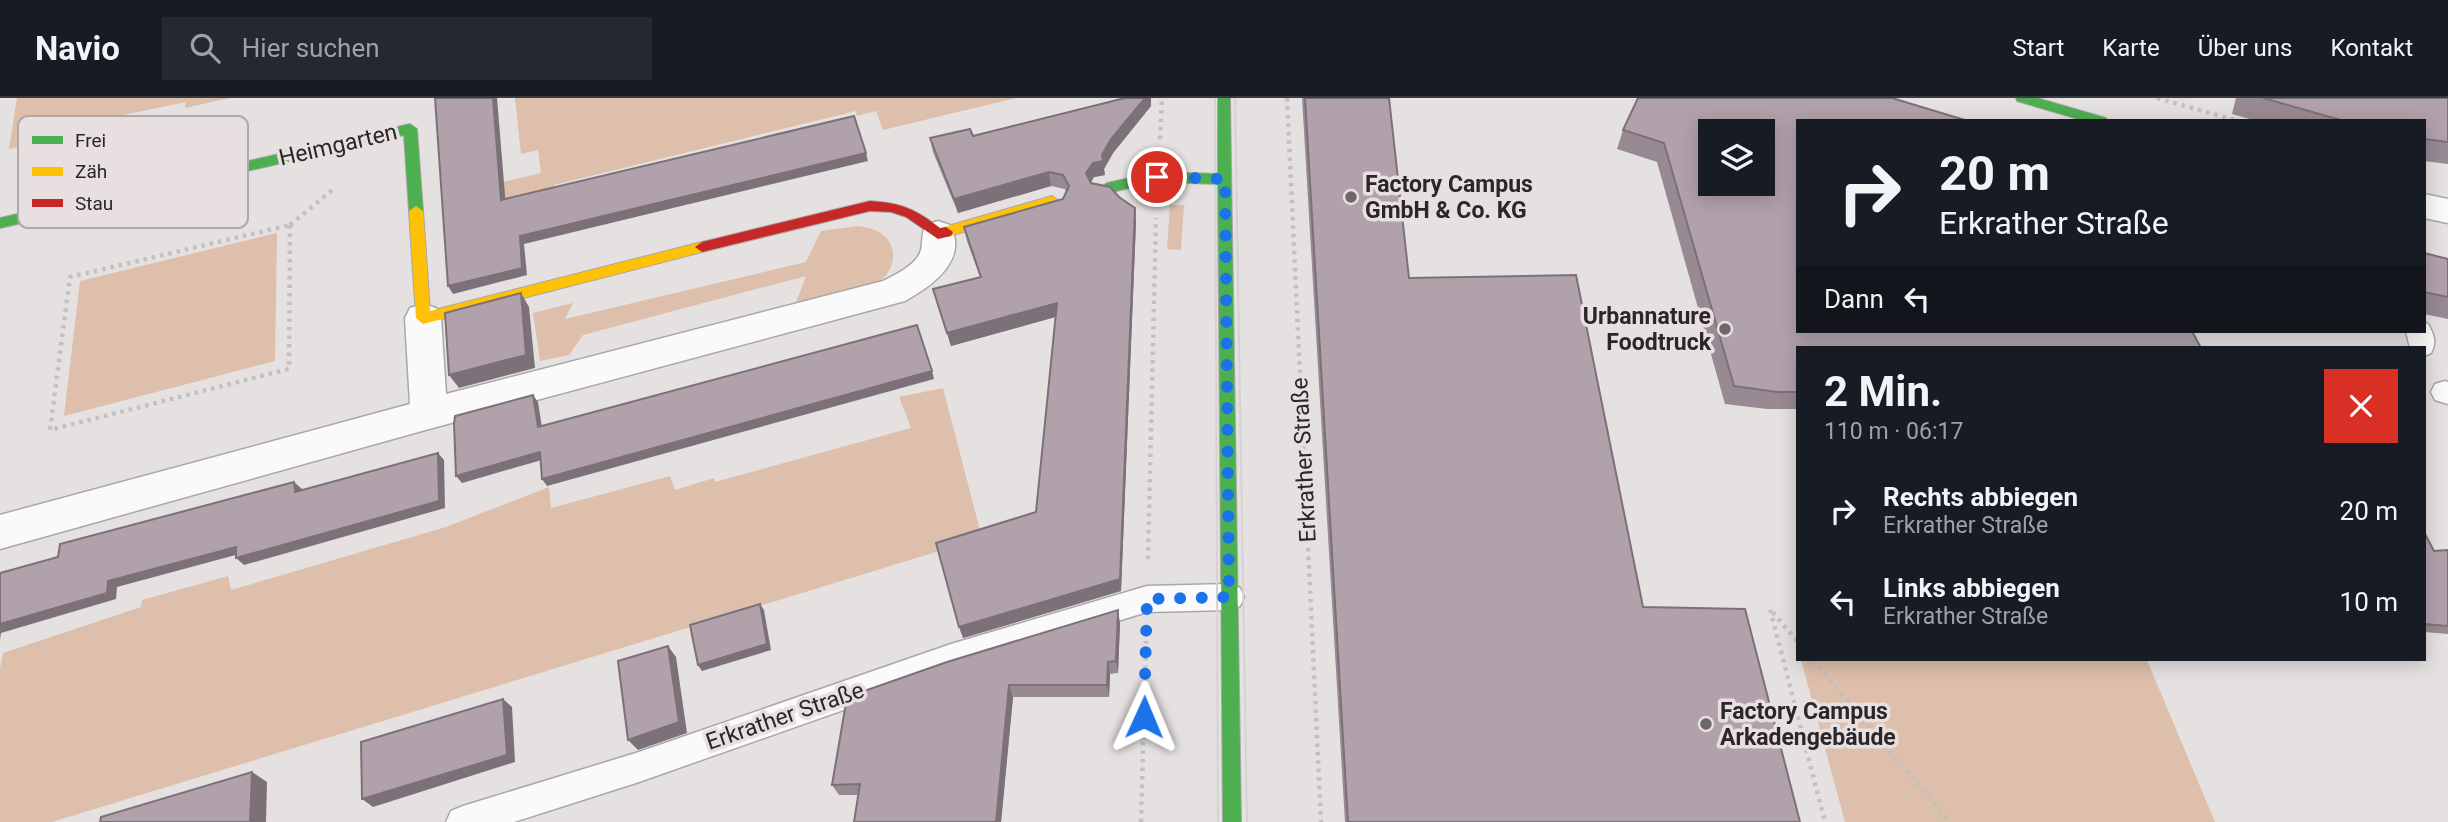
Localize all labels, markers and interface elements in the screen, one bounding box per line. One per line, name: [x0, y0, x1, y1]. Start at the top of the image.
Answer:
search box: [162, 17, 652, 80]
text: Navio: [35, 29, 120, 68]
icon: search: [186, 29, 224, 67]
text: Hier suchen: [242, 33, 380, 63]
text: Start: [2013, 34, 2064, 62]
text: Karte: [2102, 34, 2160, 62]
text: Über uns: [2198, 34, 2292, 62]
text: Kontakt: [2330, 34, 2413, 62]
legend: [18, 116, 248, 228]
street label: Heimgarten: [276, 118, 400, 172]
map controls: [1698, 119, 1775, 196]
button: layers: [1698, 119, 1775, 196]
text: Frei: [75, 129, 106, 152]
text: 20 m: [1939, 145, 2050, 202]
pin: [1127, 147, 1187, 207]
icon: right: [1824, 147, 1915, 238]
icon: arrive: [1138, 158, 1176, 196]
text: Zäh: [75, 160, 107, 183]
place label: Factory Campus GmbH & Co. KG: [1365, 171, 1533, 224]
marker: Factory Campus GmbH & Co. KG: [1343, 189, 1359, 205]
text: Stau: [75, 192, 113, 215]
text: Erkrather Straße: [1939, 204, 2169, 242]
icon: left: [1898, 280, 1936, 318]
text: Dann: [1824, 284, 1884, 314]
place label: Urbannature Foodtruck: [1583, 303, 1712, 356]
marker: Urbannature Foodtruck: [1717, 321, 1733, 337]
text: 2 Min.: [1824, 367, 1942, 416]
button: close: [2324, 369, 2398, 443]
street label: Erkrather Straße: [1286, 377, 1322, 543]
text: 110 m · 06:17: [1824, 418, 1963, 445]
text: Rechts abbiegen: [1883, 482, 2078, 512]
icon: right: [1824, 492, 1862, 530]
text: 20 m: [2340, 496, 2398, 526]
text: Erkrather Straße: [1883, 512, 2048, 539]
text: Links abbiegen: [1883, 573, 2060, 603]
icon: left: [1824, 583, 1862, 621]
text: 10 m: [2340, 587, 2398, 617]
text: Erkrather Straße: [1883, 603, 2048, 630]
street label: Erkrather Straße: [703, 676, 867, 756]
position arrow: [1107, 680, 1181, 754]
place label: Factory Campus Arkadengebäude: [1720, 698, 1896, 751]
marker: Factory Campus Arkadengebäude: [1698, 716, 1714, 732]

